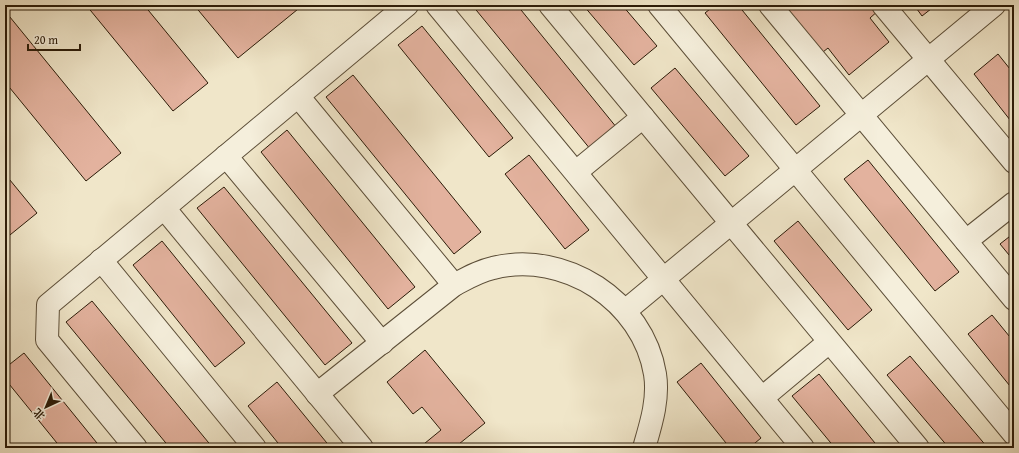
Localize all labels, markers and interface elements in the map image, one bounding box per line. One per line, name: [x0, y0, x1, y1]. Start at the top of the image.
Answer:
scale bar: [28, 26, 80, 52]
text: 20 m: [34, 31, 58, 48]
north arrow: [26, 387, 66, 427]
text: 北: [30, 405, 49, 424]

